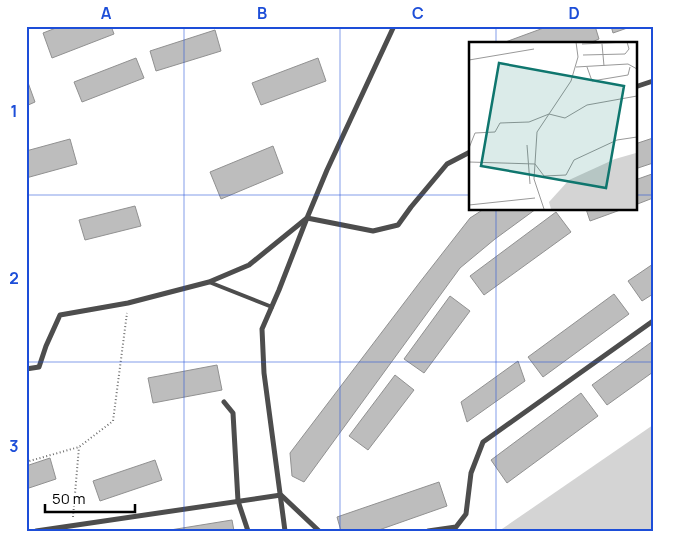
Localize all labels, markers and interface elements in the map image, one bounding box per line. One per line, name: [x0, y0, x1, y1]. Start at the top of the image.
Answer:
text: A: [101, 2, 112, 24]
text: B: [257, 2, 267, 24]
text: C: [412, 2, 424, 24]
text: D: [568, 2, 580, 24]
inset map: [469, 42, 636, 210]
text: 1: [10, 100, 18, 122]
text: 2: [9, 267, 19, 289]
text: 3: [9, 435, 19, 457]
scale bar: [45, 482, 135, 514]
text: 50 m: [52, 488, 86, 509]

